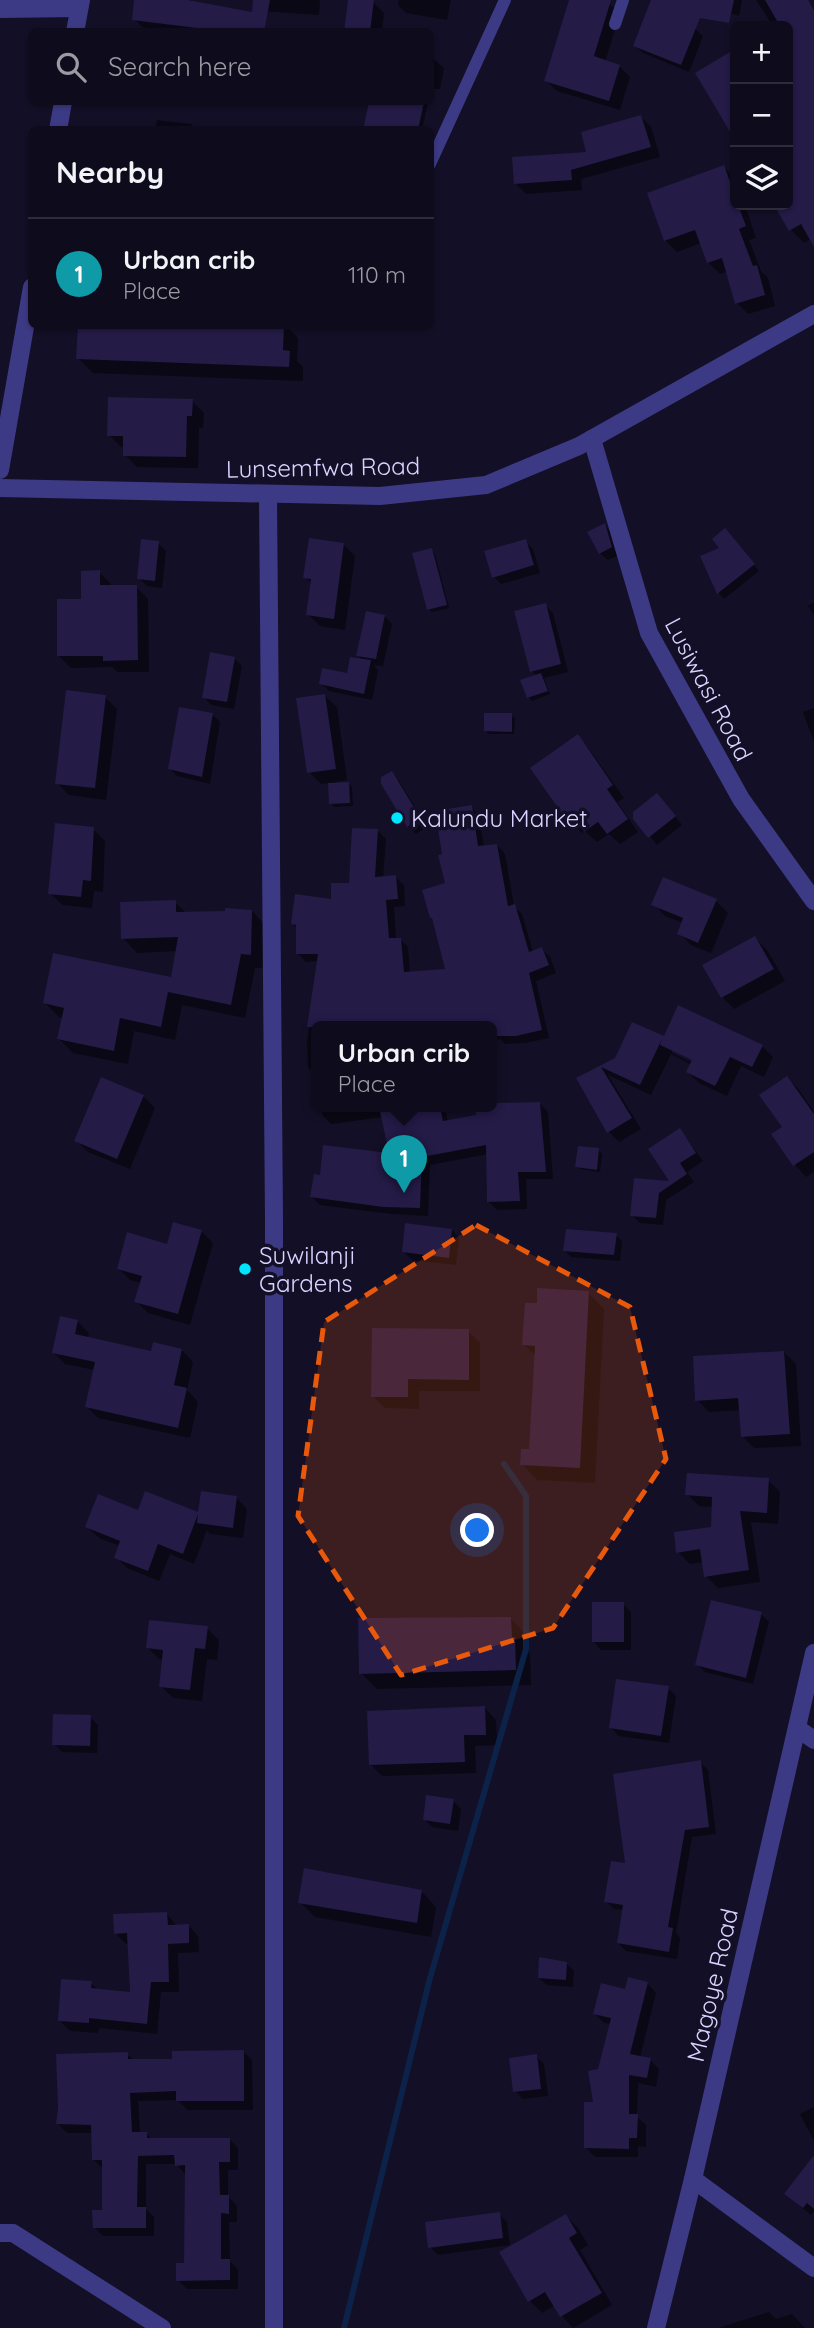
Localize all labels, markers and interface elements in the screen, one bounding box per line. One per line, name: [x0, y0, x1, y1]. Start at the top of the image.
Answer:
map controls: [730, 21, 793, 210]
button: +: [730, 21, 793, 84]
search box: [28, 28, 434, 105]
icon: search: [52, 48, 90, 86]
text: Search here: [108, 50, 252, 83]
button: −: [730, 84, 793, 147]
button: layers: [730, 147, 793, 210]
text: Nearby: [56, 153, 164, 191]
text: Urban crib: [123, 243, 255, 276]
text: 1: [75, 260, 83, 289]
text: 110 m: [348, 260, 406, 289]
text: Place: [123, 276, 181, 305]
street label: Lunsemfwa Road: [226, 450, 420, 484]
street label: Lusiwasi Road: [659, 612, 759, 766]
place label: Kalundu Market: [411, 803, 587, 833]
marker: Kalundu Market: [389, 810, 405, 826]
popup: [311, 1021, 497, 1112]
text: Urban crib: [338, 1036, 470, 1069]
text: Place: [338, 1069, 396, 1098]
pin: 1: [381, 1135, 427, 1193]
place label: Suwilanji Gardens: [259, 1240, 355, 1298]
marker: Suwilanji Gardens: [237, 1261, 253, 1277]
your location: [460, 1513, 494, 1547]
street label: Magoye Road: [680, 1905, 744, 2065]

